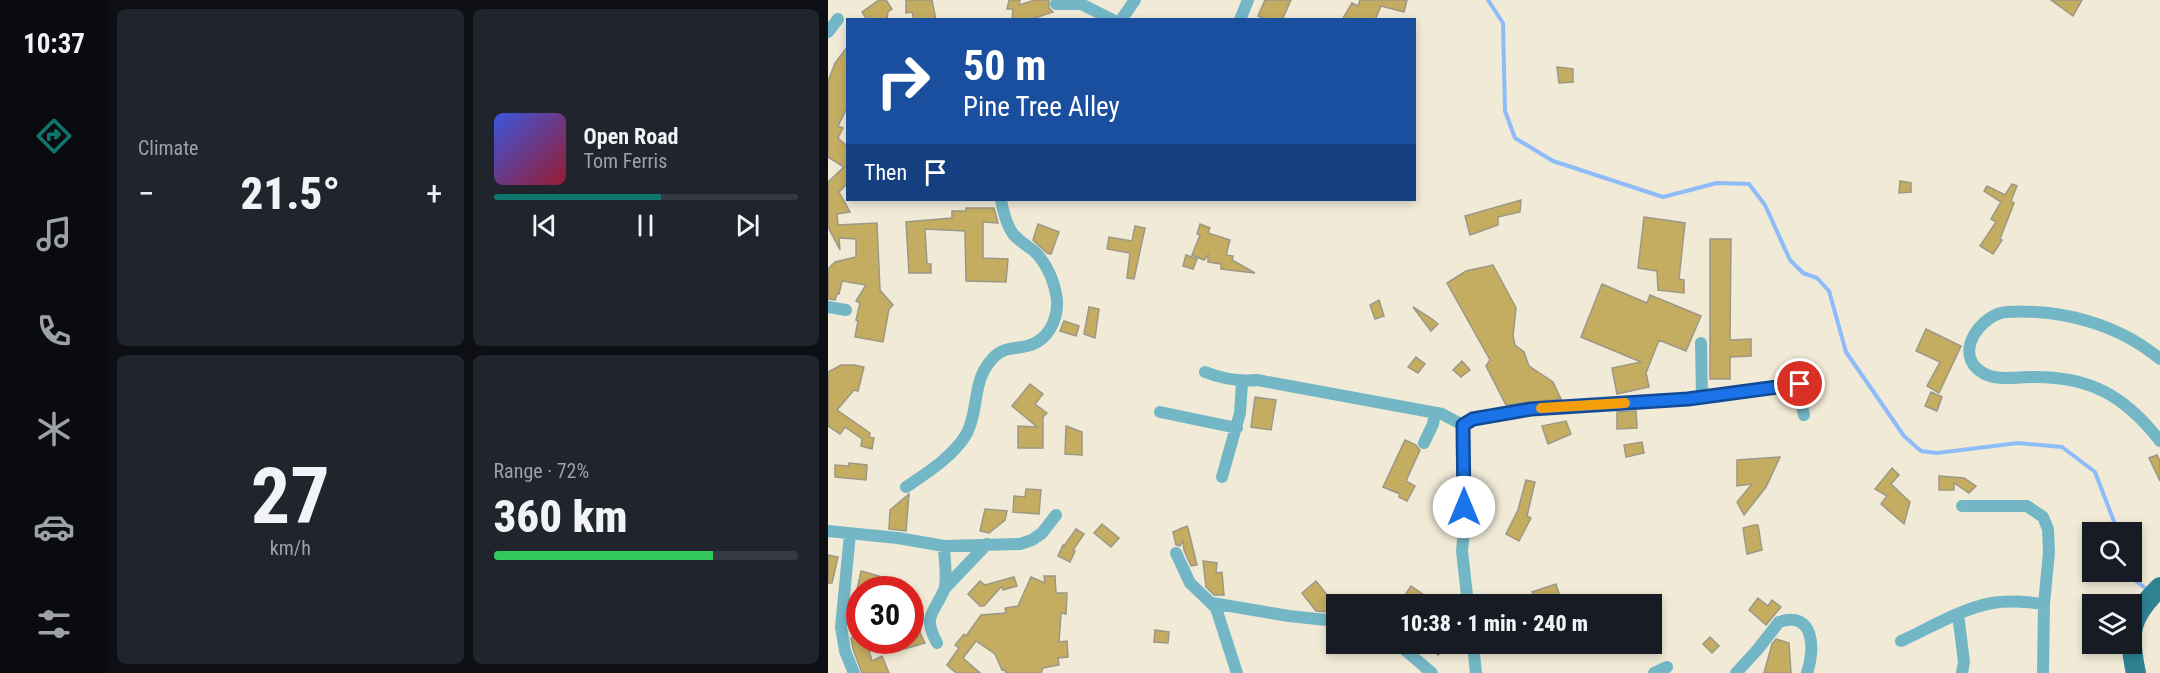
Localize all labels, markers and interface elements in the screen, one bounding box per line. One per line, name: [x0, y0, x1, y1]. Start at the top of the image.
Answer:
text: 10:37: [23, 28, 85, 60]
text: 50 m: [963, 41, 1046, 90]
icon: right: [864, 42, 942, 120]
text: Pine Tree Alley: [963, 91, 1120, 123]
icon: directions: [33, 115, 75, 157]
text: Open Road: [584, 124, 678, 149]
text: Climate: [138, 136, 198, 160]
text: Tom Ferris: [584, 149, 667, 173]
icon: arrive: [919, 156, 952, 189]
text: Then: [864, 160, 907, 185]
text: 21.5°: [240, 167, 340, 220]
text: −: [138, 174, 155, 213]
text: +: [426, 174, 442, 213]
icon: previous: [528, 209, 561, 242]
icon: pause: [629, 209, 662, 242]
icon: next: [731, 209, 764, 242]
icon: music: [33, 213, 75, 255]
icon: phone: [33, 310, 75, 352]
pin: [1774, 358, 1825, 409]
icon: arrive: [1783, 367, 1816, 400]
icon: climate: [33, 408, 75, 450]
text: 27: [251, 451, 330, 542]
text: Range · 72%: [494, 459, 589, 483]
position arrow: [1432, 475, 1496, 539]
text: 360 km: [494, 490, 628, 543]
icon: car: [33, 506, 75, 548]
map controls: [2082, 522, 2142, 654]
button: search: [2082, 522, 2142, 582]
text: km/h: [270, 536, 311, 560]
speed limit sign: 30: [846, 576, 924, 654]
button: layers: [2082, 594, 2142, 654]
icon: filters: [33, 603, 75, 645]
text: 10:38 · 1 min · 240 m: [1400, 611, 1588, 636]

